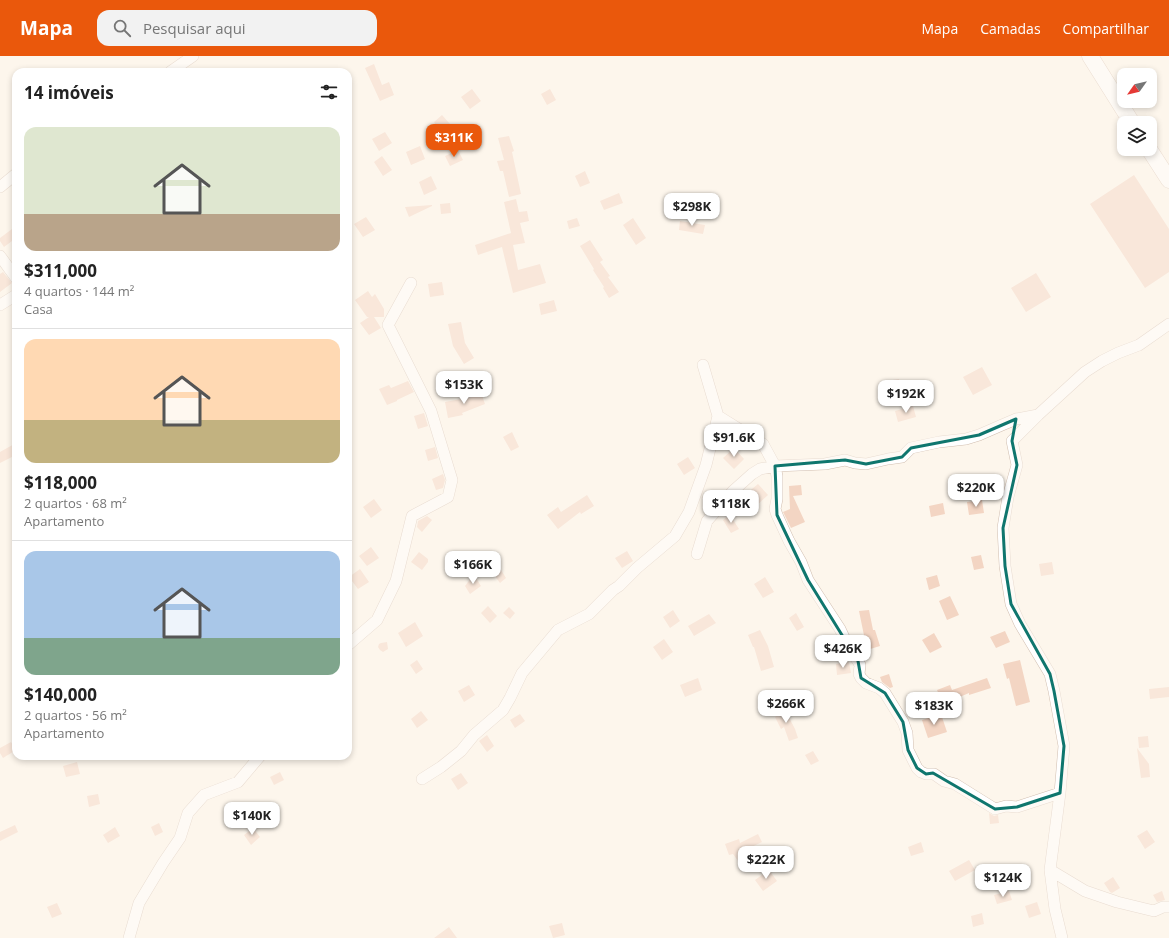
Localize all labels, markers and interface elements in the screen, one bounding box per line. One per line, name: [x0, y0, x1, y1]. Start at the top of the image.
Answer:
search box: [97, 10, 377, 46]
text: Mapa: [20, 15, 73, 41]
icon: search: [111, 17, 133, 39]
text: Pesquisar aqui: [143, 18, 246, 38]
text: Mapa: [922, 19, 958, 38]
text: Camadas: [980, 19, 1041, 38]
text: Compartilhar: [1063, 19, 1149, 38]
north arrow: [1117, 68, 1157, 108]
map controls: [1117, 68, 1157, 156]
text: 14 imóveis: [24, 81, 114, 104]
icon: filters: [318, 81, 340, 103]
button: layers: [1117, 116, 1157, 156]
pin: $311K: [426, 124, 482, 158]
text: $311K: [435, 128, 473, 146]
icon: home: [146, 153, 218, 225]
pin: $298K: [664, 193, 720, 227]
text: $298K: [673, 197, 711, 215]
text: $311,000: [24, 259, 97, 282]
text: 4 quartos · 144 m²: [24, 282, 134, 300]
text: Casa: [24, 300, 53, 318]
icon: home: [146, 365, 218, 437]
pin: $153K: [436, 371, 492, 405]
text: $153K: [445, 375, 483, 393]
pin: $192K: [878, 380, 934, 414]
text: $192K: [887, 384, 925, 402]
pin: $91.6K: [701, 424, 767, 458]
text: $91.6K: [713, 428, 755, 446]
text: $118,000: [24, 471, 97, 494]
pin: $220K: [948, 474, 1004, 508]
text: $220K: [957, 478, 995, 496]
pin: $118K: [703, 490, 759, 524]
text: 2 quartos · 68 m²: [24, 494, 127, 512]
text: $118K: [712, 494, 750, 512]
text: Apartamento: [24, 512, 104, 530]
pin: $166K: [445, 551, 501, 585]
text: $166K: [454, 555, 492, 573]
icon: home: [146, 577, 218, 649]
pin: $426K: [815, 635, 871, 669]
text: $426K: [824, 639, 862, 657]
text: $140,000: [24, 683, 97, 706]
pin: $266K: [758, 690, 814, 724]
pin: $183K: [906, 692, 962, 726]
text: $266K: [767, 694, 805, 712]
text: $183K: [915, 696, 953, 714]
text: 2 quartos · 56 m²: [24, 706, 127, 724]
text: Apartamento: [24, 724, 104, 742]
pin: $140K: [224, 802, 280, 836]
text: $140K: [233, 806, 271, 824]
pin: $222K: [738, 846, 794, 880]
text: $222K: [747, 850, 785, 868]
pin: $124K: [975, 864, 1031, 898]
text: $124K: [984, 868, 1022, 886]

